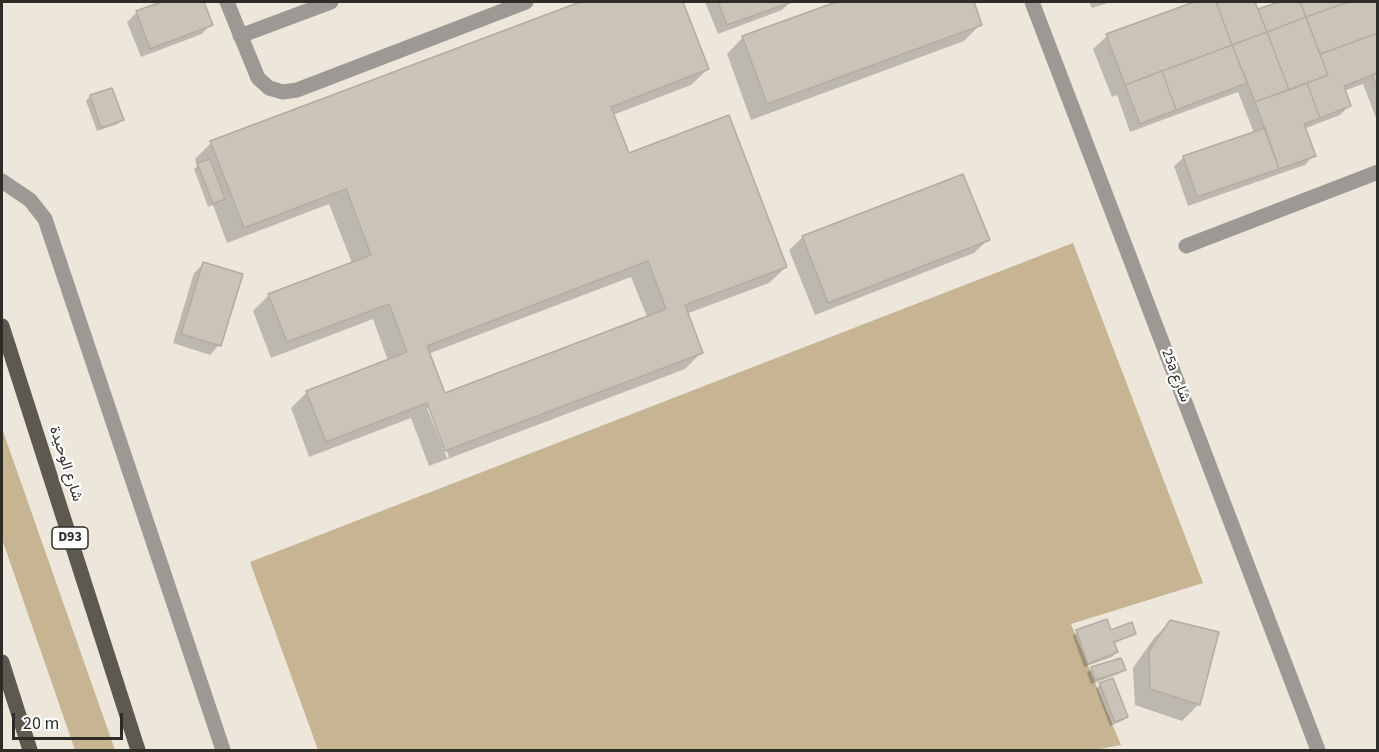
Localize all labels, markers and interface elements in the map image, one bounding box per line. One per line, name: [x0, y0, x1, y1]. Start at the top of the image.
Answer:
street label: 25a شارع: [1157, 347, 1193, 405]
street label: شارع الوحيدة: [44, 424, 86, 504]
road number: D93: [52, 527, 88, 549]
scale bar: [15, 701, 126, 739]
text: 20 m: [23, 711, 59, 736]

